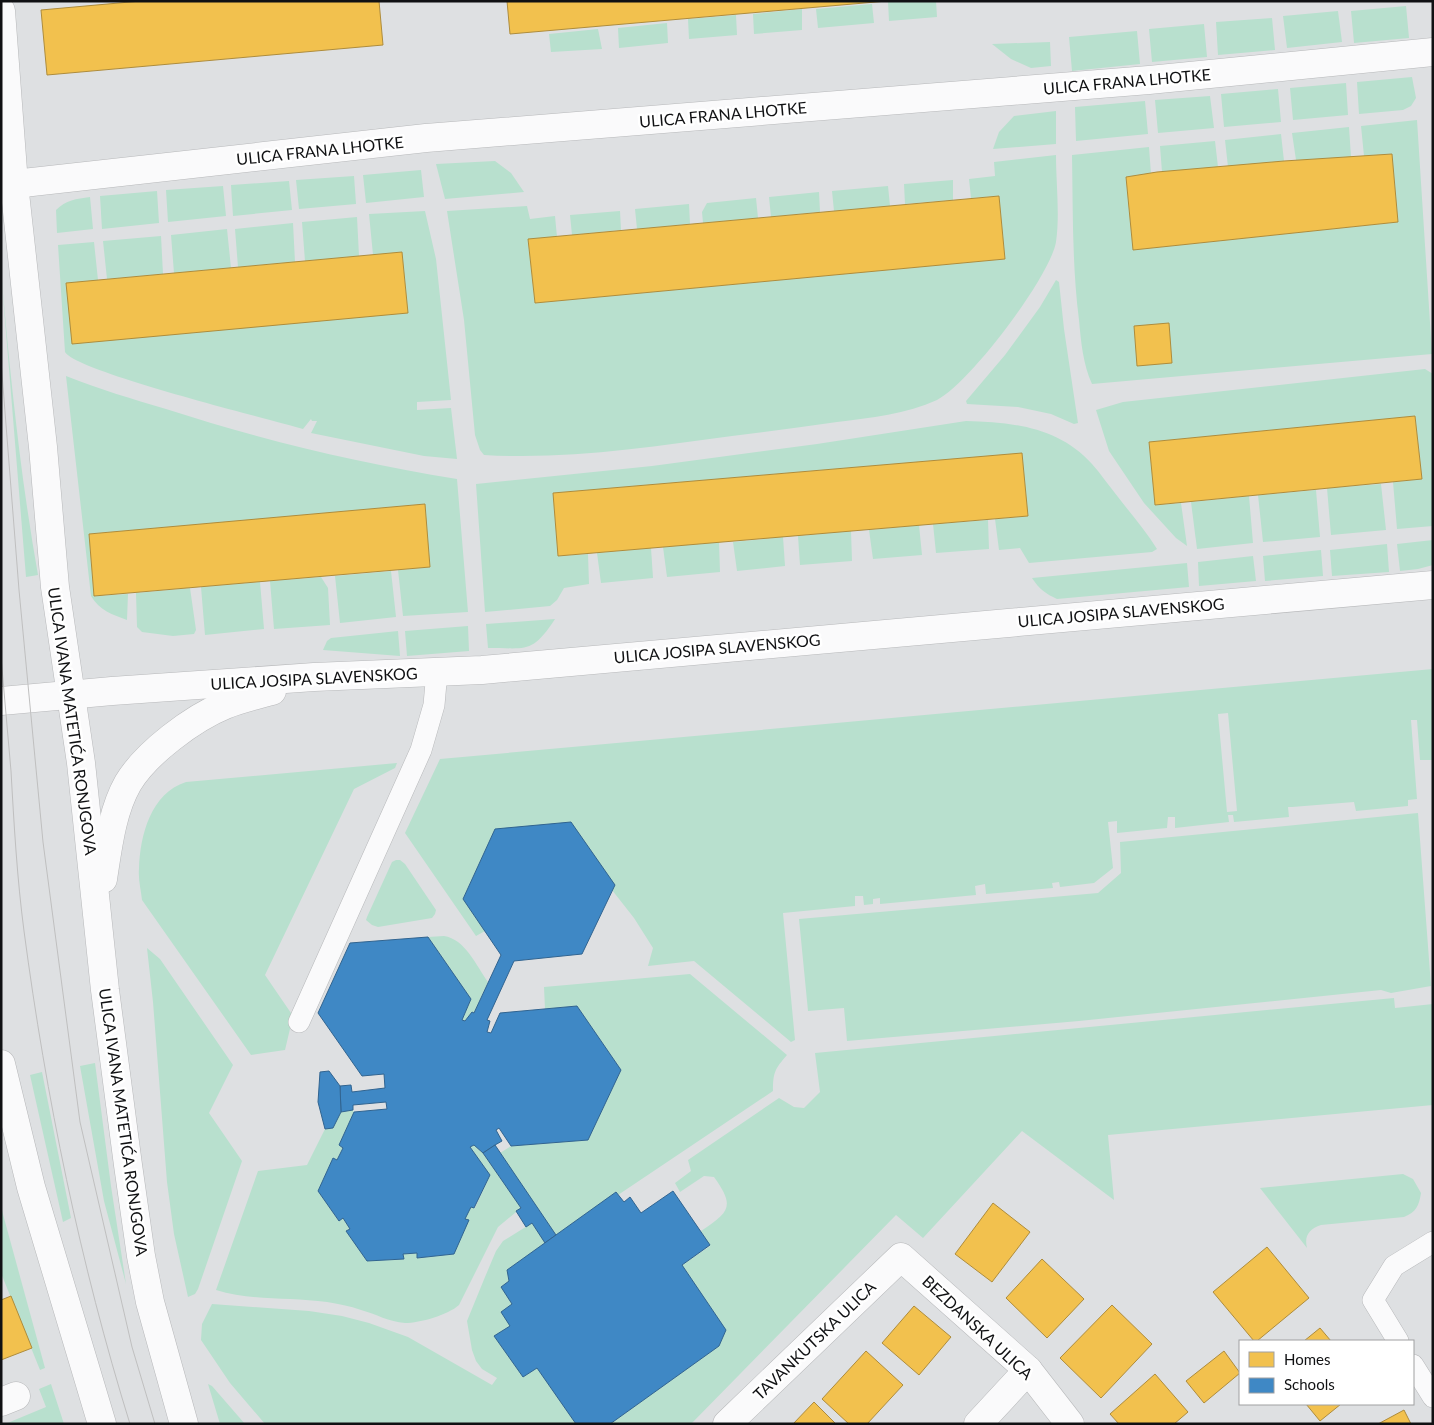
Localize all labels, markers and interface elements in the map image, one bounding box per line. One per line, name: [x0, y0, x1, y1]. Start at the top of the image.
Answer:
street label: ULICA FRANA LHOTKE: [1042, 64, 1212, 98]
street label: ULICA FRANA LHOTKE: [638, 97, 808, 131]
street label: ULICA FRANA LHOTKE: [235, 132, 405, 168]
street label: ULICA IVANA MATETIĆA RONJGOVA: [45, 586, 101, 856]
street label: ULICA JOSIPA SLAVENSKOG: [1017, 594, 1225, 630]
street label: ULICA JOSIPA SLAVENSKOG: [613, 630, 821, 666]
street label: ULICA JOSIPA SLAVENSKOG: [210, 663, 418, 693]
street label: ULICA IVANA MATETIĆA RONJGOVA: [96, 987, 152, 1257]
street label: BEZDANSKA ULICA: [919, 1271, 1037, 1383]
street label: TAVANKUTSKA ULICA: [749, 1277, 879, 1403]
legend: [1239, 1340, 1414, 1405]
text: Homes: [1284, 1350, 1330, 1368]
text: Schools: [1284, 1375, 1335, 1393]

